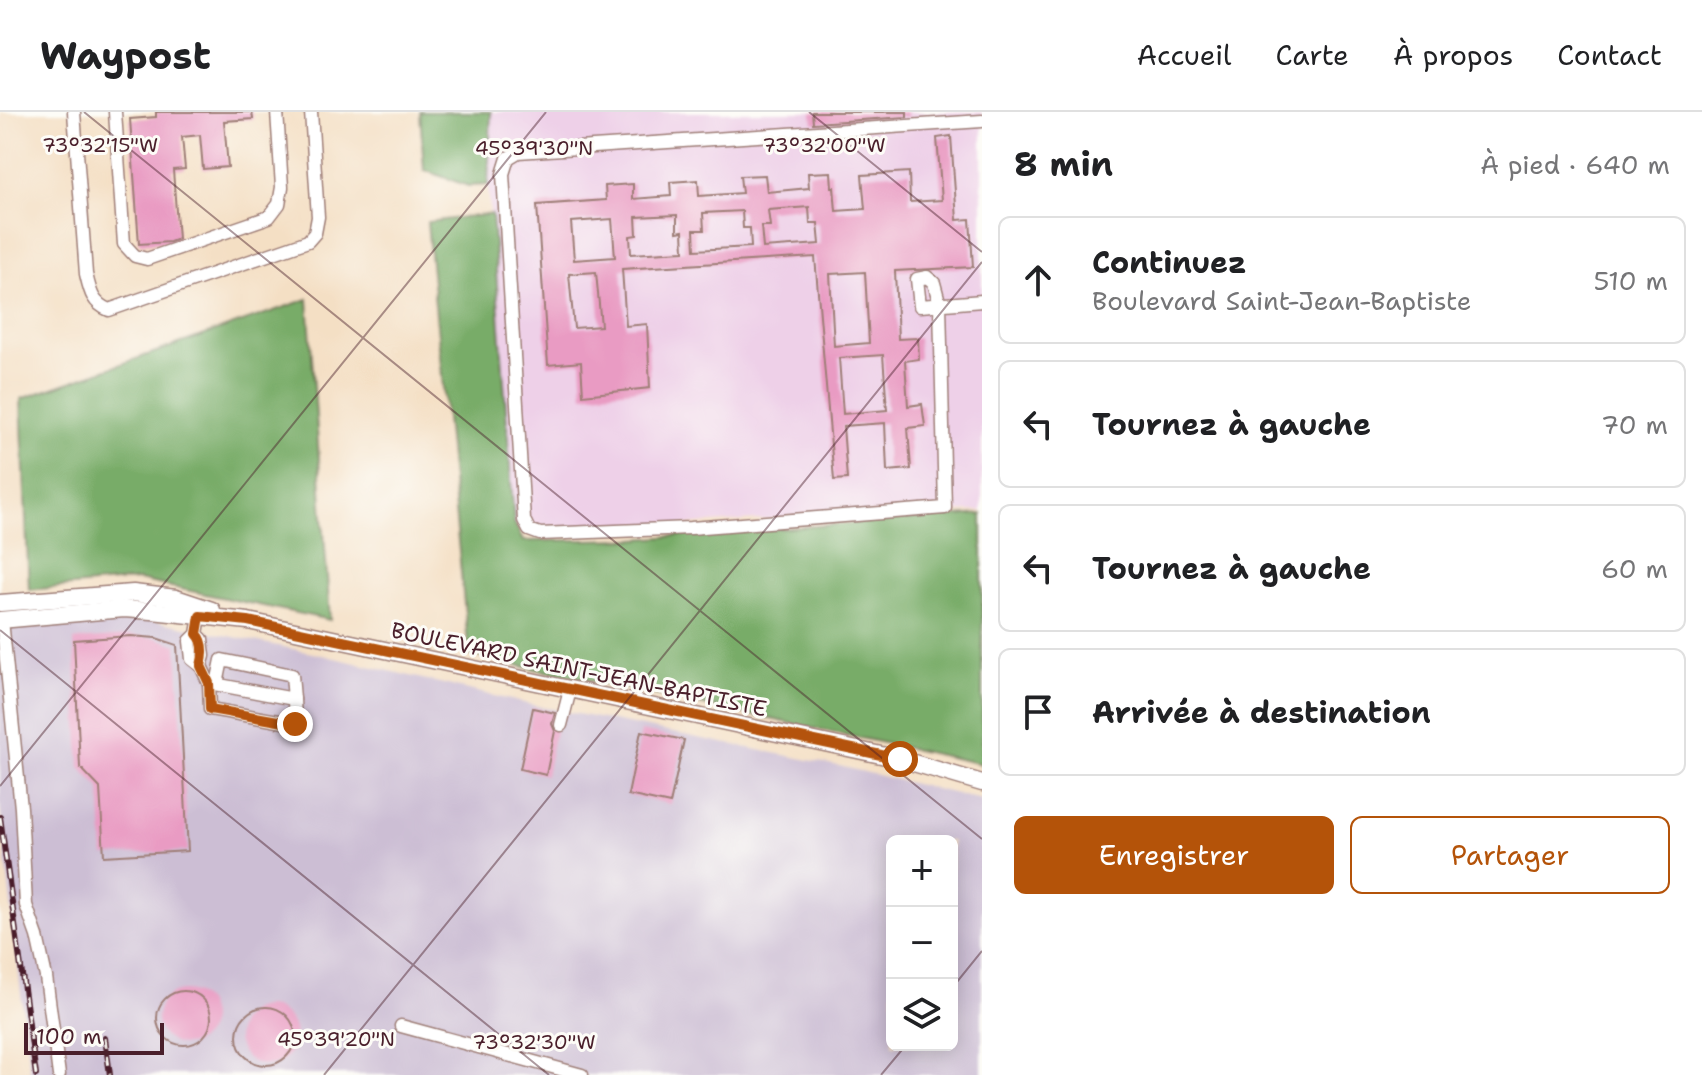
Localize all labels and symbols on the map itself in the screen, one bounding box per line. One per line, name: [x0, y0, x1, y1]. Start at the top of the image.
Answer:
text: 73°32'15"W: [42, 132, 158, 158]
text: 73°32'00"W: [762, 132, 886, 158]
text: 45°39'30"N: [475, 135, 593, 161]
street label: BOULEVARD SAINT-JEAN-BAPTISTE: [388, 615, 769, 724]
route end: [277, 706, 313, 742]
route start: [882, 741, 918, 777]
scale bar: [24, 1019, 164, 1055]
text: 45°39'20"N: [277, 1026, 395, 1052]
text: 73°32'30"W: [472, 1029, 596, 1055]

